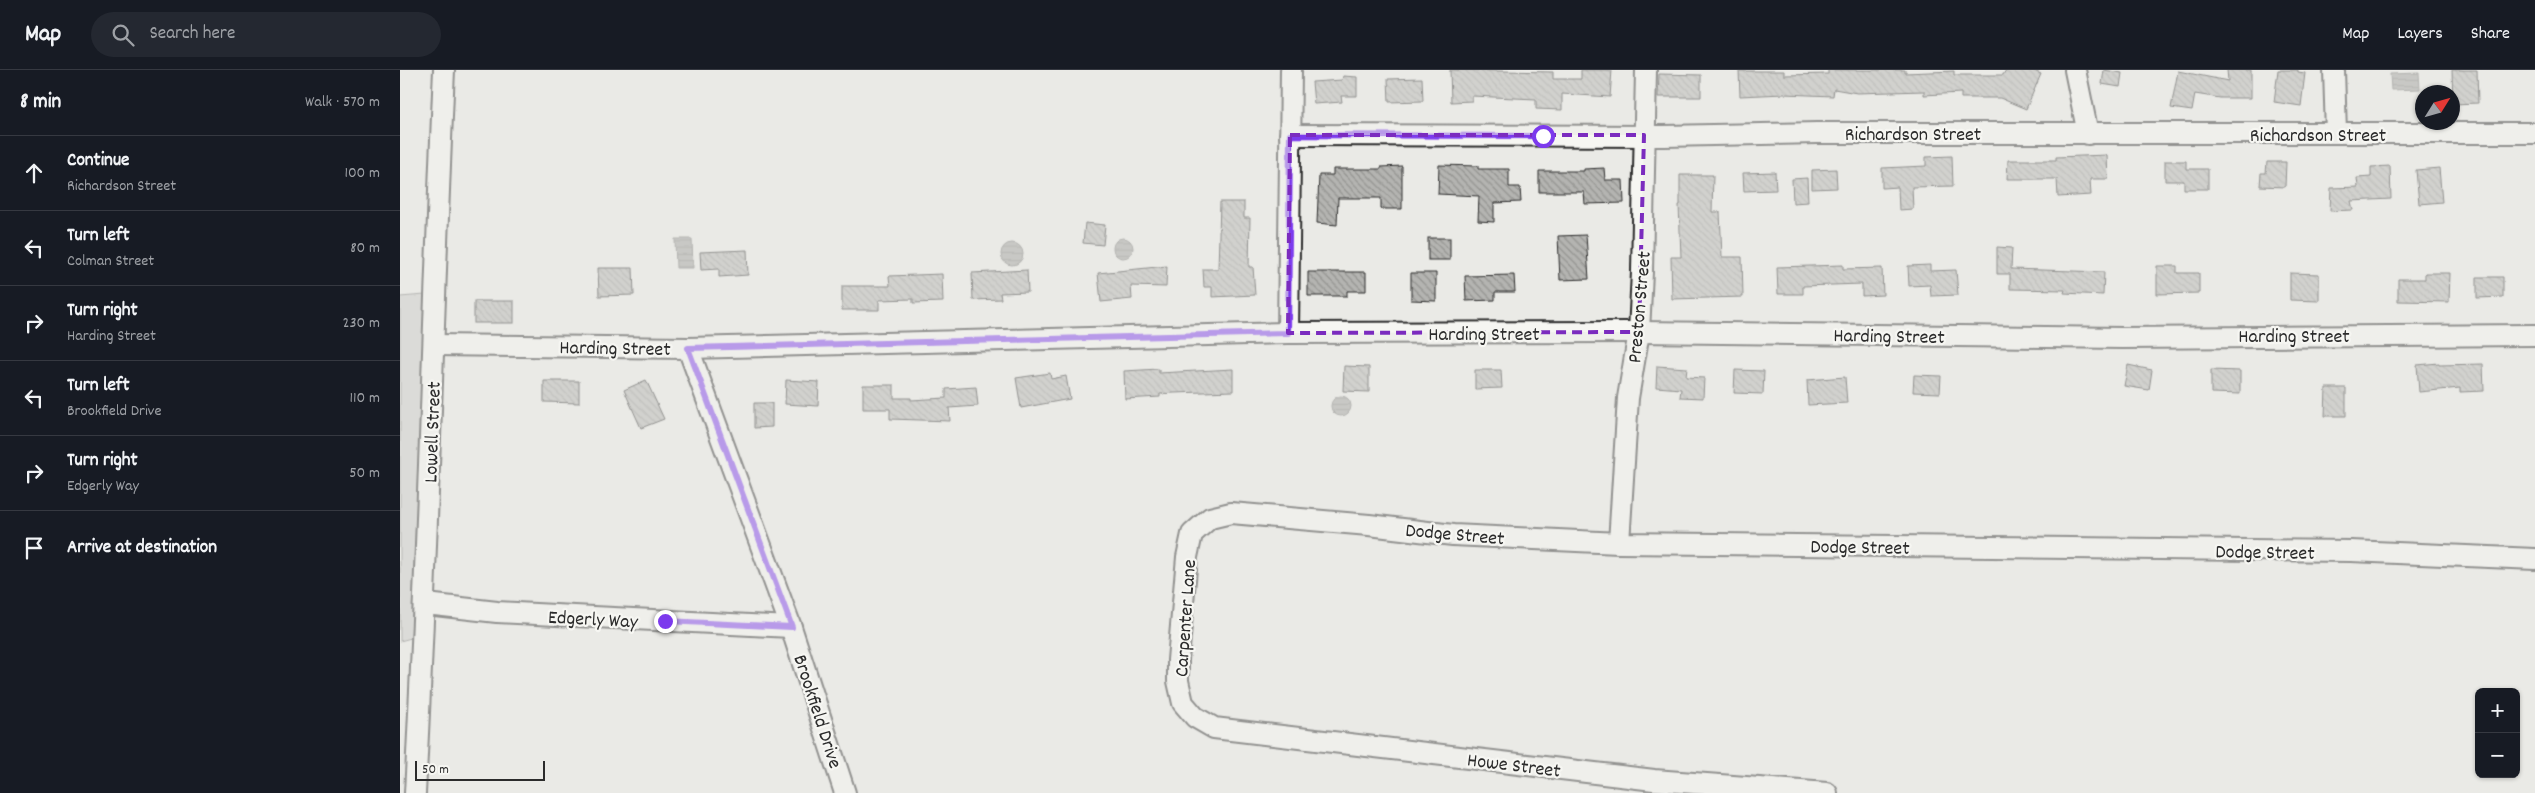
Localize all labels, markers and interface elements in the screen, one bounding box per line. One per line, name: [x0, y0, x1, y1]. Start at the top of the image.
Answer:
search box: [91, 12, 441, 57]
text: Map: [25, 18, 61, 52]
icon: search: [109, 21, 137, 49]
text: Search here: [149, 21, 235, 48]
text: Map: [2342, 22, 2369, 47]
text: Layers: [2397, 22, 2443, 47]
text: Share: [2471, 22, 2510, 47]
north arrow: [2415, 85, 2460, 130]
text: 8 min: [20, 88, 61, 118]
text: Walk · 570 m: [305, 91, 380, 114]
street label: Richardson Street: [1845, 122, 1981, 150]
street label: Richardson Street: [2250, 123, 2386, 151]
route start: [1532, 125, 1555, 148]
text: Continue: [67, 148, 129, 175]
icon: ahead: [20, 159, 48, 187]
text: 100 m: [344, 162, 380, 185]
text: Richardson Street: [67, 175, 176, 198]
text: Turn left: [67, 223, 130, 250]
icon: left: [20, 234, 48, 262]
text: 80 m: [350, 237, 380, 260]
text: Colman Street: [67, 250, 154, 273]
street label: Preston Street: [1622, 250, 1660, 364]
text: Turn right: [67, 298, 138, 325]
icon: right: [20, 309, 48, 337]
text: 230 m: [343, 312, 380, 335]
street label: Harding Street: [1428, 322, 1540, 350]
street label: Harding Street: [1833, 323, 1945, 353]
street label: Harding Street: [2238, 324, 2350, 352]
text: Harding Street: [67, 325, 156, 348]
street label: Harding Street: [559, 335, 671, 365]
text: Turn left: [67, 373, 130, 400]
street label: Lowell Street: [418, 381, 450, 483]
icon: left: [20, 384, 48, 412]
text: 110 m: [350, 387, 380, 410]
text: Brookfield Drive: [67, 400, 162, 423]
text: Turn right: [67, 448, 138, 475]
icon: right: [20, 459, 48, 487]
text: 50 m: [349, 462, 380, 485]
text: Edgerly Way: [67, 475, 139, 498]
street label: Dodge Street: [1404, 518, 1505, 554]
icon: arrive: [20, 534, 48, 562]
street label: Dodge Street: [1810, 534, 1910, 564]
text: Arrive at destination: [67, 535, 217, 562]
street label: Dodge Street: [2215, 539, 2315, 569]
street label: Carpenter Lane: [1169, 558, 1205, 678]
street label: Edgerly Way: [547, 605, 639, 637]
route end: [654, 610, 677, 633]
street label: Brookfield Drive: [785, 651, 848, 773]
map controls: [2475, 688, 2520, 778]
button: +: [2475, 688, 2520, 733]
button: −: [2475, 733, 2520, 778]
street label: Howe Street: [1465, 747, 1562, 787]
scale bar: [415, 758, 545, 781]
text: 50 m: [422, 760, 449, 780]

